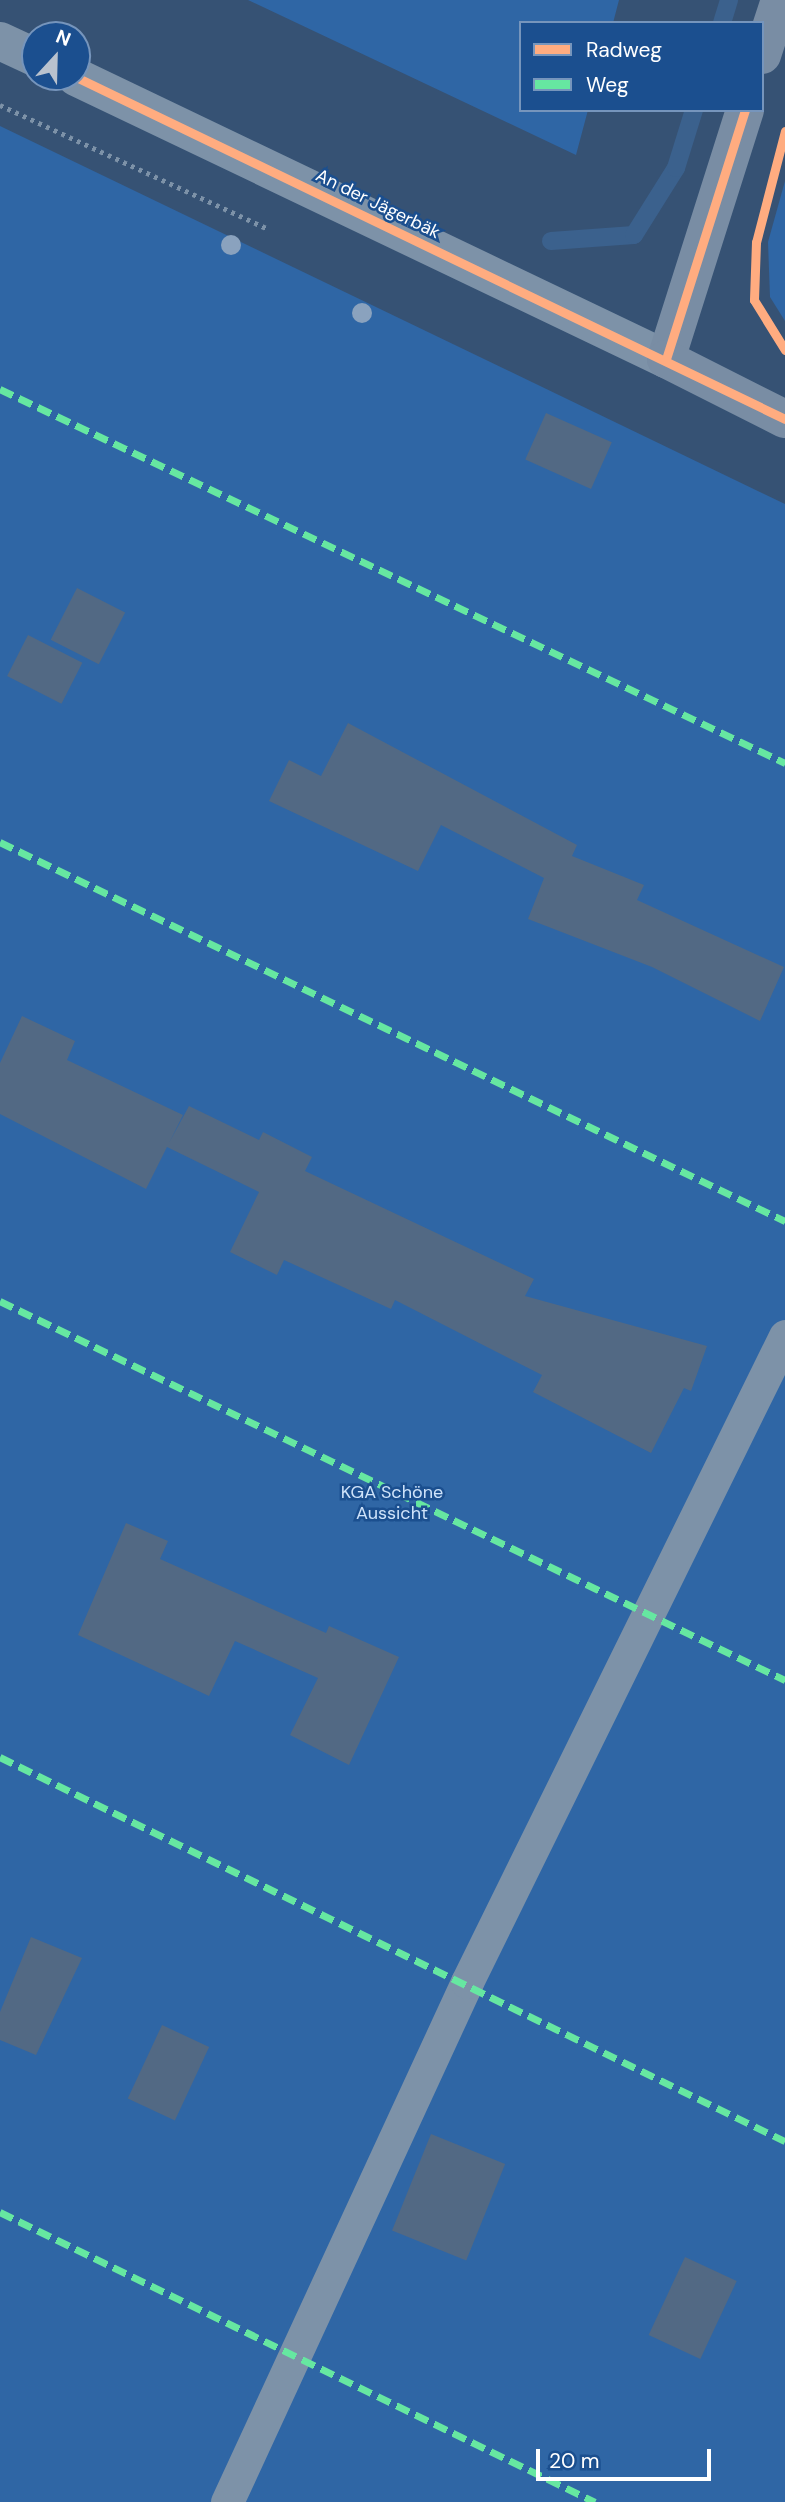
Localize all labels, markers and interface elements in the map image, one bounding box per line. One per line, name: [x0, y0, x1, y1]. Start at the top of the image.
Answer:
north arrow: [21, 21, 91, 91]
legend: [519, 21, 764, 112]
text: N: [52, 24, 74, 52]
text: Radweg: [586, 36, 662, 64]
text: Weg: [586, 71, 629, 99]
street label: An der Jägerbäk: [312, 165, 444, 243]
park label: KGA Schöne Aussicht: [341, 1482, 443, 1524]
scale bar: [540, 2436, 715, 2480]
text: 20 m: [549, 2447, 600, 2475]

